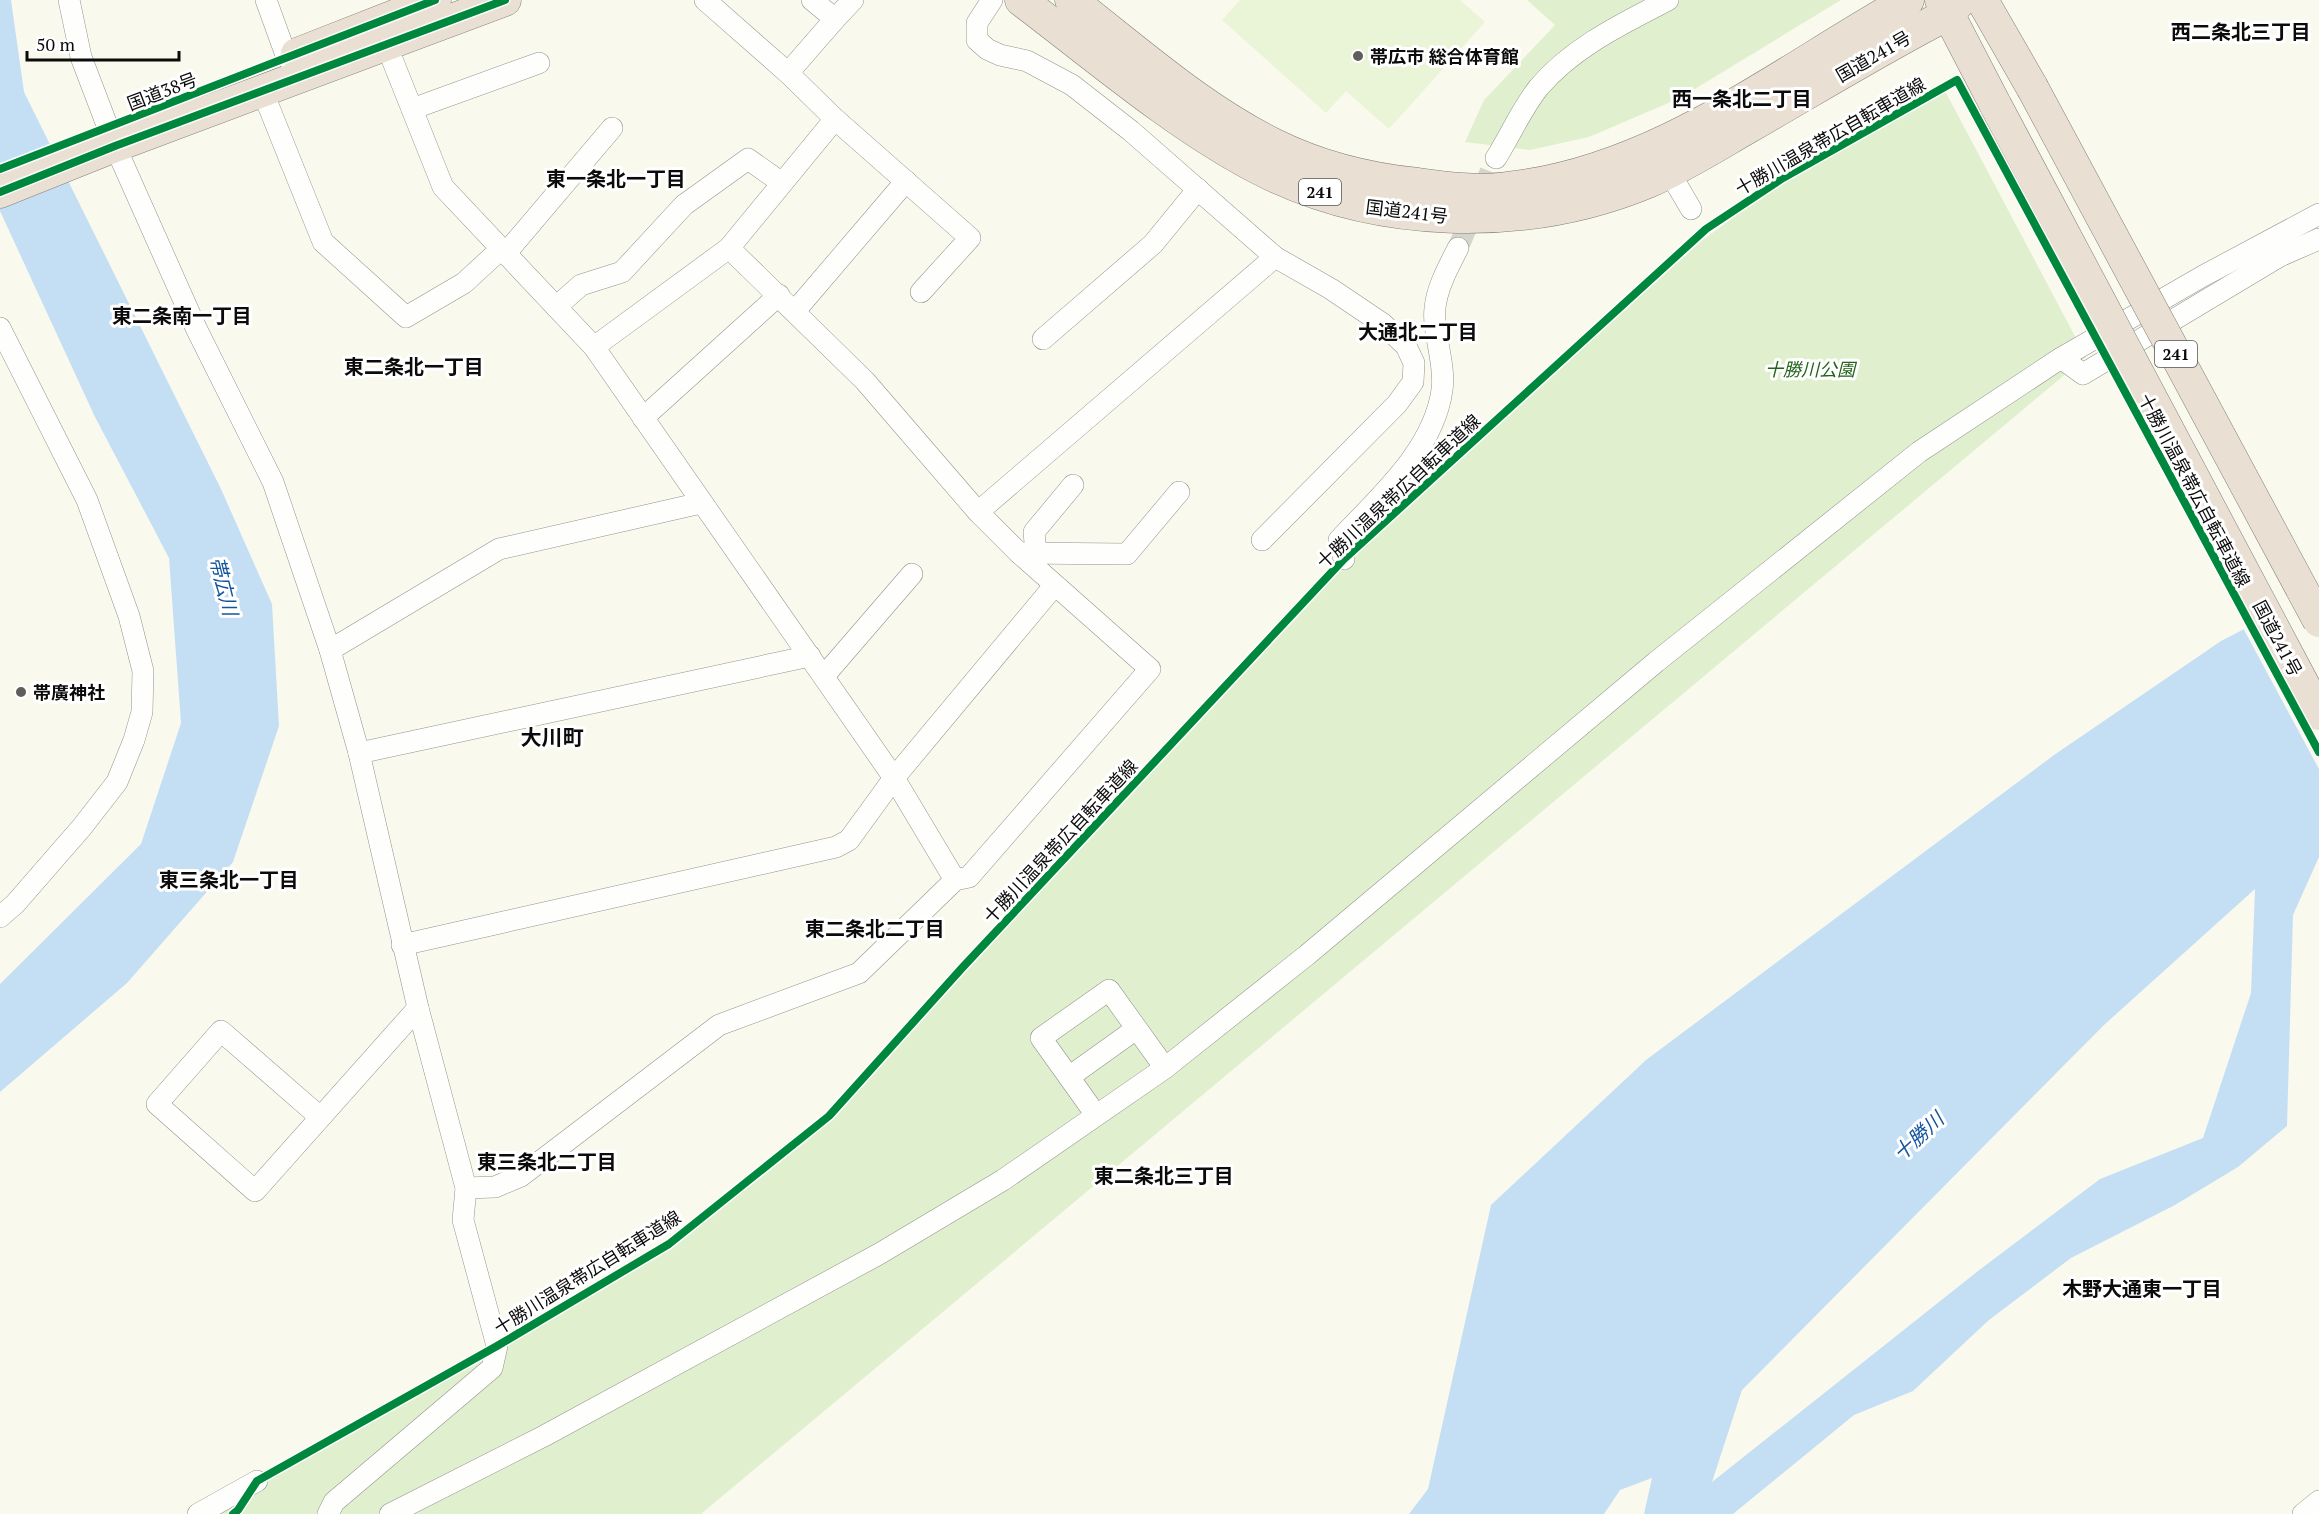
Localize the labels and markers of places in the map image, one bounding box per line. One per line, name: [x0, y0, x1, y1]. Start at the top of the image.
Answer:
place label: 帯広市 総合体育館: [1370, 44, 1519, 68]
marker: 帯広市 総合体育館: [1351, 49, 1365, 63]
place label: 帯廣神社: [33, 680, 105, 704]
marker: 帯廣神社: [14, 685, 28, 699]

